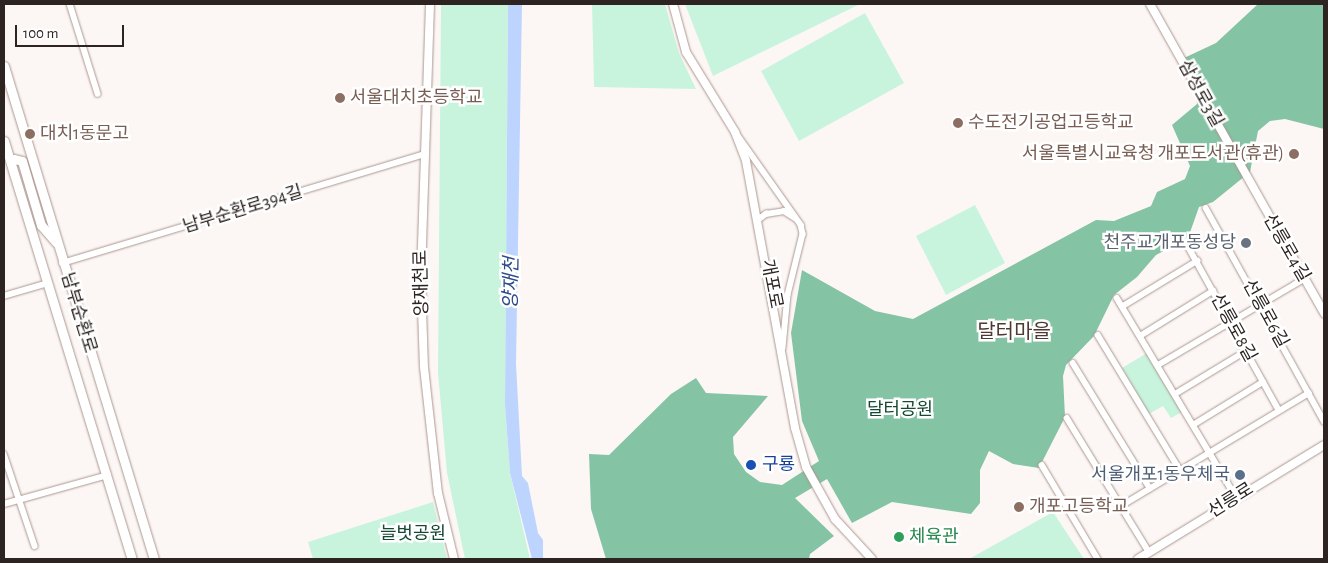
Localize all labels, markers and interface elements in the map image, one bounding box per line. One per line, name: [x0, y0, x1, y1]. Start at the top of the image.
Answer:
scale bar: [18, 15, 126, 47]
text: 100 m: [23, 26, 58, 41]
street label: 삼성로3길: [1173, 57, 1227, 131]
place label: 서울대치초등학교: [350, 87, 482, 109]
marker: 서울대치초등학교: [334, 92, 346, 104]
place label: 수도전기공업고등학교: [968, 112, 1134, 134]
marker: 수도전기공업고등학교: [952, 117, 964, 129]
place label: 대치1동문고: [40, 123, 129, 145]
marker: 대치1동문고: [24, 128, 36, 140]
place label: 서울특별시교육청 개포도서관(휴관): [1022, 143, 1284, 165]
marker: 서울특별시교육청 개포도서관(휴관): [1288, 148, 1300, 160]
street label: 남부순환로394길: [181, 182, 305, 238]
street label: 선릉로4길: [1258, 210, 1314, 286]
place label: 천주교개포동성당: [1104, 232, 1236, 254]
marker: 천주교개포동성당: [1240, 237, 1252, 249]
street label: 양재천로: [411, 250, 433, 316]
water label: 양재천: [500, 257, 524, 309]
street label: 개포로: [756, 258, 786, 310]
street label: 남부순환로: [56, 270, 100, 356]
street label: 선릉로6길: [1237, 276, 1293, 352]
street label: 선릉로8길: [1205, 290, 1261, 366]
district label: 달터마을: [977, 320, 1051, 344]
park label: 달터공원: [867, 399, 933, 421]
place label: 구룡: [762, 454, 795, 476]
marker: 구룡: [744, 458, 758, 472]
place label: 서울개포1동우체국: [1091, 464, 1230, 486]
marker: 서울개포1동우체국: [1234, 469, 1246, 481]
street label: 선릉로: [1204, 479, 1258, 523]
place label: 개포고등학교: [1029, 496, 1128, 518]
marker: 개포고등학교: [1013, 501, 1025, 513]
park label: 늘벗공원: [380, 523, 446, 545]
place label: 체육관: [909, 526, 959, 548]
marker: 체육관: [893, 531, 905, 543]

